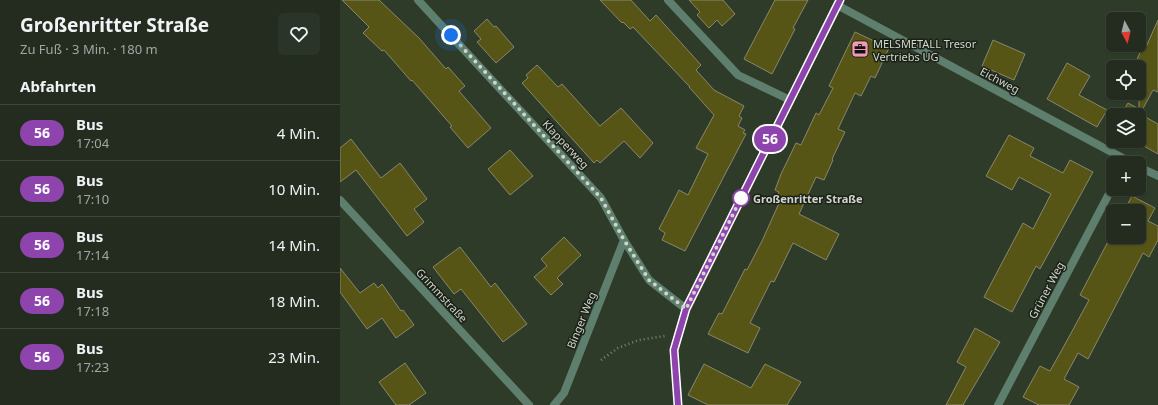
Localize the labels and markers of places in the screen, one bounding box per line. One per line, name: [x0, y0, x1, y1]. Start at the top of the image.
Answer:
place label: MELSMETALL Tresor Vertriebs UG: [873, 36, 977, 64]
office icon: MELSMETALL Tresor Vertriebs UG: [850, 39, 870, 59]
marker: Großenritter Straße: [732, 189, 750, 207]
place label: Großenritter Straße: [753, 191, 863, 206]

